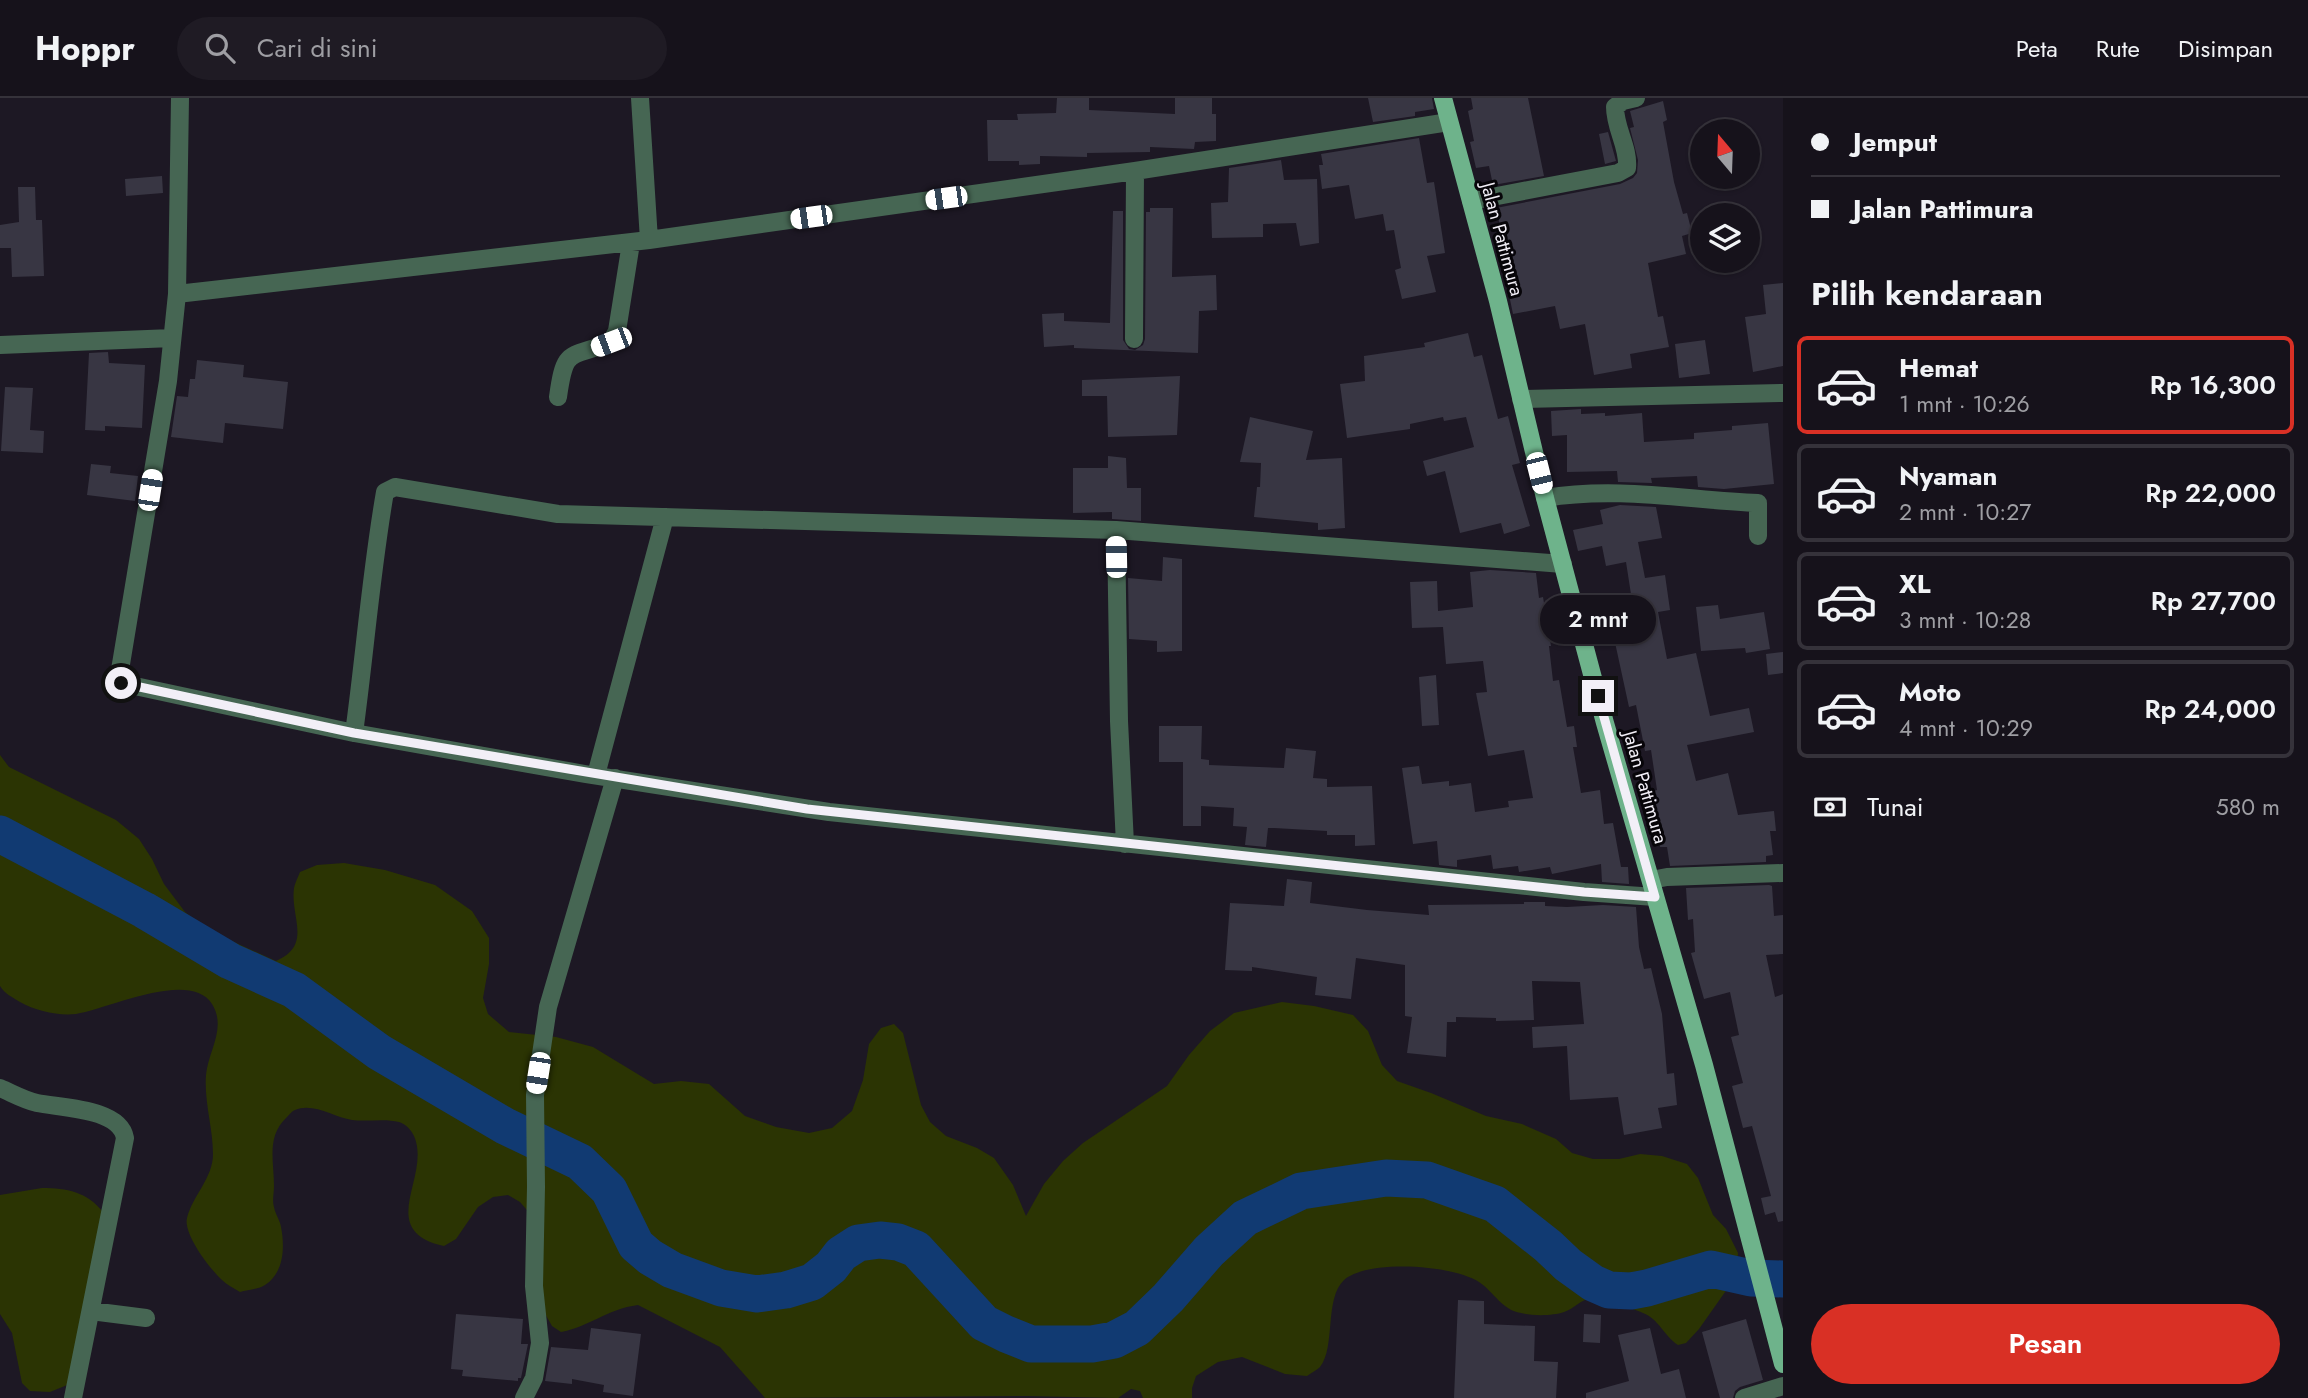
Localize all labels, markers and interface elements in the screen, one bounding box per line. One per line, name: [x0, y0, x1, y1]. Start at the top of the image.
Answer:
search box: [177, 17, 667, 80]
text: Hoppr: [35, 25, 135, 72]
icon: search: [201, 29, 239, 67]
text: Cari di sini: [257, 29, 378, 67]
text: Peta: [2016, 31, 2058, 66]
text: Rute: [2096, 31, 2140, 66]
text: Disimpan: [2178, 31, 2273, 66]
north arrow: [1690, 119, 1760, 189]
map controls: [1690, 119, 1760, 273]
text: Jemput: [1853, 123, 1937, 161]
street label: Jalan Pattimura: [1474, 177, 1531, 299]
car: [924, 185, 969, 211]
text: Jalan Pattimura: [1853, 190, 2034, 228]
button: layers: [1690, 203, 1760, 273]
car: [789, 204, 834, 230]
text: Pilih kendaraan: [1811, 271, 2043, 317]
car: [588, 325, 635, 359]
text: Hemat: [1899, 349, 1978, 387]
icon: car: [1815, 354, 1878, 417]
text: Rp 16,300: [2150, 366, 2276, 404]
text: 1 mnt · 10:26: [1899, 387, 2030, 421]
car: [1524, 450, 1555, 496]
text: Nyaman: [1899, 457, 1998, 495]
icon: car: [1815, 462, 1878, 525]
car: [137, 468, 164, 512]
text: Rp 22,000: [2145, 474, 2276, 512]
text: 2 mnt · 10:27: [1899, 495, 2031, 529]
car: [1106, 536, 1127, 578]
text: XL: [1899, 565, 1931, 603]
icon: car: [1815, 570, 1878, 633]
text: Rp 27,700: [2151, 582, 2276, 620]
callout: 2 mnt: [1540, 594, 1656, 644]
text: 2 mnt: [1568, 602, 1628, 636]
text: 3 mnt · 10:28: [1899, 603, 2031, 637]
route start: [105, 667, 137, 699]
text: Moto: [1899, 673, 1961, 711]
icon: car: [1815, 678, 1878, 741]
route end: [1582, 680, 1614, 712]
text: Rp 24,000: [2144, 690, 2276, 728]
text: 4 mnt · 10:29: [1899, 711, 2033, 745]
street label: Jalan Pattimura: [1616, 725, 1675, 847]
icon: cash: [1811, 788, 1849, 826]
text: Tunai: [1867, 788, 1924, 826]
text: 580 m: [2216, 790, 2280, 824]
car: [525, 1051, 552, 1095]
button: Pesan: [1811, 1304, 2280, 1384]

